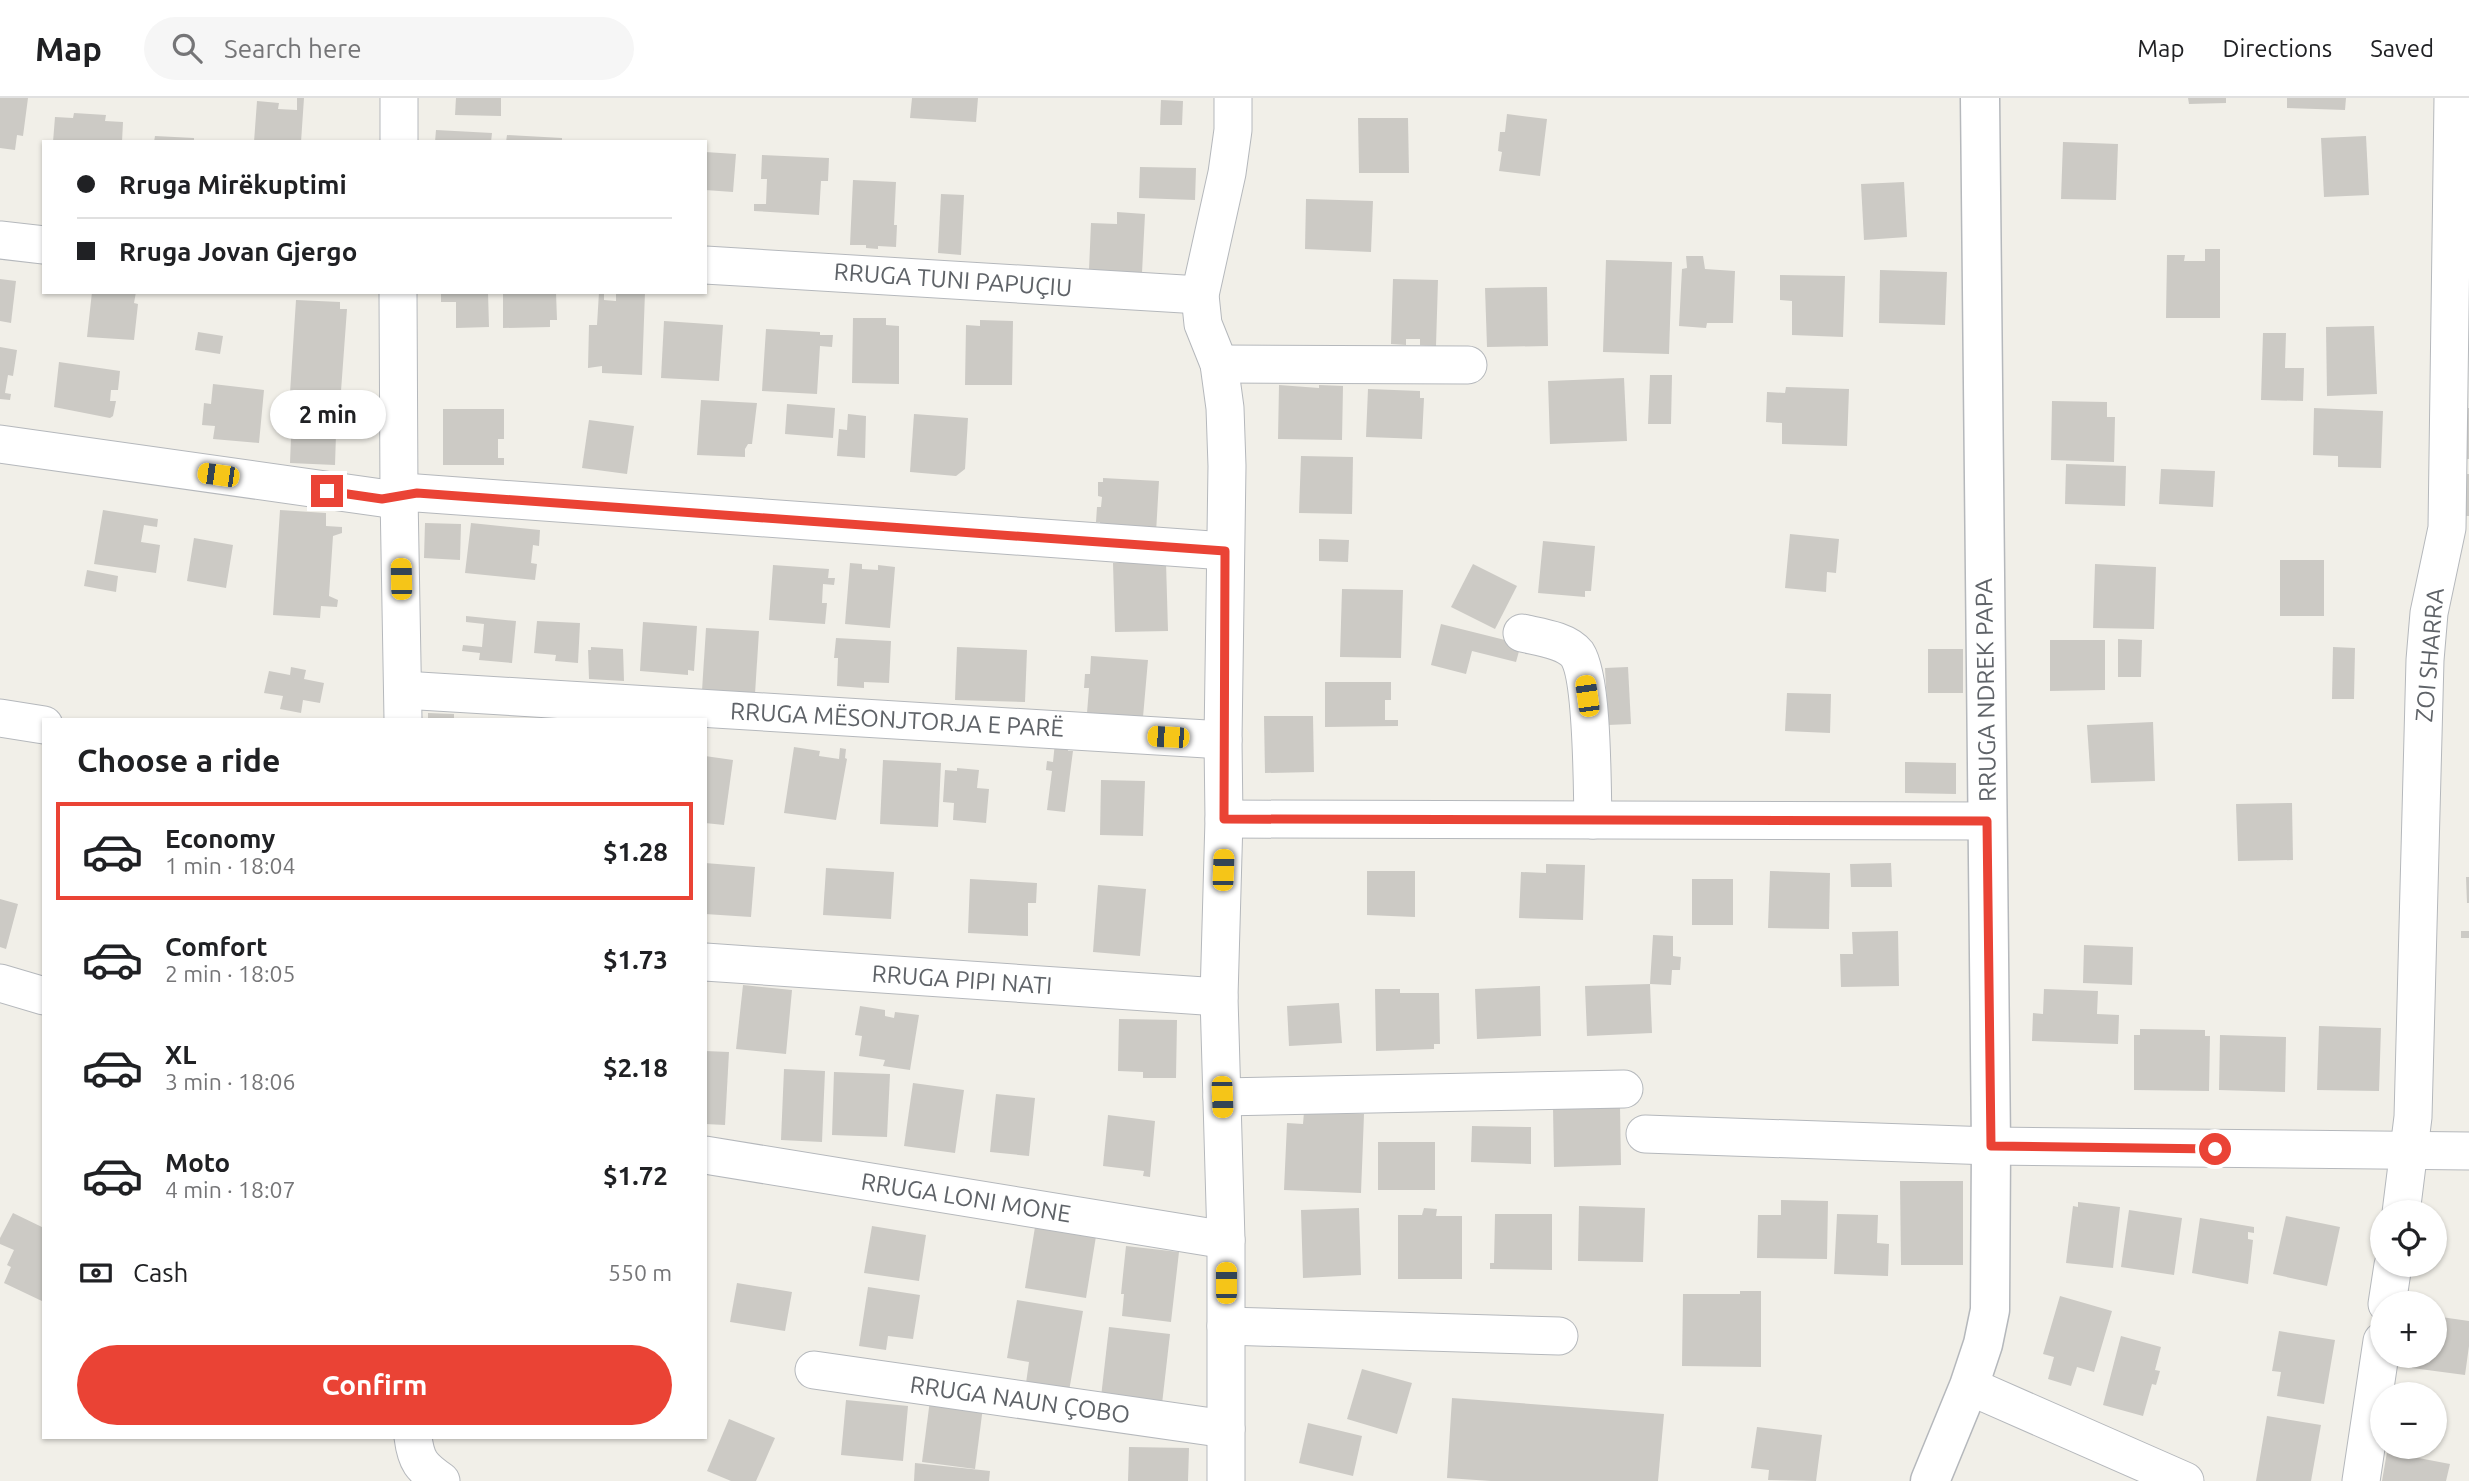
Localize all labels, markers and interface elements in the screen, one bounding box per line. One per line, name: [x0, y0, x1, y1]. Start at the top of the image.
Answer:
search box: [144, 17, 634, 80]
icon: search: [168, 29, 206, 67]
text: Map: [35, 30, 102, 67]
text: Search here: [224, 34, 362, 63]
text: Map: [2137, 35, 2184, 62]
text: Directions: [2222, 35, 2332, 62]
text: Saved: [2370, 35, 2434, 62]
text: Rruga Mirëkuptimi: [119, 170, 347, 199]
text: Rruga Jovan Gjergo: [119, 237, 357, 266]
street label: RRUGA TUNI PAPUÇIU: [833, 258, 1073, 301]
callout: 2 min: [269, 390, 385, 438]
text: 2 min: [299, 402, 357, 427]
car: [196, 462, 241, 488]
route end: [311, 475, 343, 507]
car: [391, 558, 412, 600]
street label: RRUGA NDREK PAPA: [1970, 577, 2001, 802]
street label: ZOI SHARRA: [2410, 586, 2449, 723]
car: [1574, 674, 1601, 718]
street label: RRUGA MËSONJTORJA E PARË: [730, 697, 1065, 742]
car: [1147, 725, 1190, 749]
text: Choose a ride: [77, 742, 280, 778]
icon: car: [81, 820, 144, 883]
text: Economy: [165, 824, 275, 853]
text: $1.28: [603, 837, 668, 866]
car: [1212, 849, 1235, 891]
text: 1 min · 18:04: [165, 853, 296, 878]
icon: car: [81, 928, 144, 991]
text: Comfort: [165, 932, 268, 961]
text: $1.73: [603, 945, 668, 974]
street label: RRUGA PIPI NATI: [871, 960, 1053, 999]
text: 2 min · 18:05: [165, 961, 296, 986]
icon: car: [81, 1036, 144, 1099]
text: XL: [165, 1040, 196, 1069]
text: $2.18: [603, 1053, 668, 1082]
text: 3 min · 18:06: [165, 1069, 296, 1094]
car: [1211, 1076, 1234, 1118]
route start: [2199, 1133, 2231, 1165]
icon: car: [81, 1144, 144, 1207]
text: Moto: [165, 1148, 230, 1177]
text: $1.72: [603, 1161, 668, 1190]
street label: RRUGA LONI MONE: [859, 1168, 1073, 1227]
text: 4 min · 18:07: [165, 1177, 296, 1202]
map controls: [2370, 1200, 2447, 1459]
button: locate: [2370, 1200, 2447, 1277]
icon: cash: [77, 1254, 115, 1292]
text: Cash: [133, 1258, 188, 1287]
text: 550 m: [608, 1260, 672, 1285]
car: [1216, 1262, 1237, 1304]
button: +: [2370, 1291, 2447, 1368]
button: Confirm: [77, 1345, 672, 1425]
street label: RRUGA NAUN ÇOBO: [908, 1371, 1132, 1428]
button: −: [2370, 1382, 2447, 1459]

